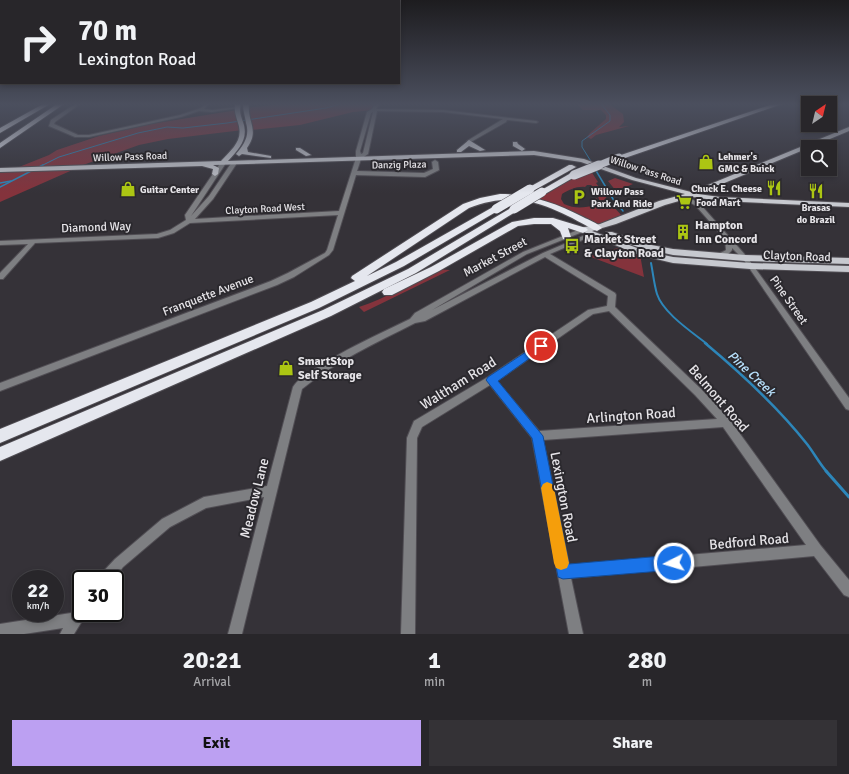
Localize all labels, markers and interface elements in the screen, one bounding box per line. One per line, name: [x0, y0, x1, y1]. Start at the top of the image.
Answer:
text: 70 m: [78, 14, 137, 48]
icon: right: [12, 16, 64, 68]
text: Lexington Road: [78, 48, 196, 70]
north arrow: [801, 96, 837, 132]
map controls: [801, 96, 837, 176]
button: search: [801, 140, 837, 176]
street label: Willow Pass Road: [93, 150, 167, 164]
place label: Lehmer's GMC & Buick: [718, 151, 775, 175]
shop icon: Lehmer's GMC & Buick: [697, 153, 715, 171]
street label: Willow Pass Road: [609, 154, 683, 188]
street label: Danzig Plaza: [372, 159, 427, 171]
restaurant icon: Chuck E. Cheese: [765, 179, 783, 197]
shop icon: Guitar Center: [119, 180, 137, 198]
restaurant icon: Brasas do Brazil: [807, 182, 825, 200]
place label: Chuck E. Cheese: [691, 183, 762, 195]
place label: Guitar Center: [140, 184, 199, 196]
place label: Willow Pass Park And Ride: [591, 186, 652, 210]
parking icon: Willow Pass Park And Ride: [570, 188, 588, 206]
supermarket icon: Food Mart: [675, 193, 693, 211]
place label: Food Mart: [696, 197, 741, 209]
street label: Clayton Road West: [225, 201, 306, 217]
place label: Brasas do Brazil: [797, 202, 835, 226]
place label: Hampton Inn Concord: [695, 218, 758, 247]
street label: Diamond Way: [61, 219, 132, 236]
building icon: Hampton Inn Concord: [674, 223, 692, 241]
place label: Market Street & Clayton Road: [584, 232, 664, 261]
street label: Market Street: [461, 234, 530, 281]
bus stop icon: Market Street & Clayton Road: [563, 237, 581, 255]
street label: Clayton Road: [763, 248, 831, 265]
street label: Franquette Avenue: [161, 271, 256, 320]
street label: Pine Street: [766, 273, 811, 328]
pin: [524, 329, 558, 363]
icon: arrive: [530, 335, 552, 357]
water label: Pine Creek: [724, 348, 780, 401]
street label: Waltham Road: [417, 353, 499, 413]
place label: SmartStop Self Storage: [298, 354, 362, 383]
shop icon: SmartStop Self Storage: [277, 359, 295, 377]
street label: Belmont Road: [685, 361, 752, 435]
street label: Arlington Road: [586, 404, 676, 427]
street label: Lexington Road: [546, 450, 581, 544]
street label: Meadow Lane: [236, 456, 273, 540]
street label: Bedford Road: [708, 530, 790, 553]
position arrow: [653, 542, 695, 584]
speed limit sign: 30: [72, 570, 124, 622]
text: 22: [27, 578, 49, 603]
text: km/h: [27, 600, 49, 612]
text: 20:21: [183, 645, 241, 675]
text: 1: [428, 645, 441, 675]
text: 280: [628, 645, 666, 675]
text: Arrival: [193, 674, 231, 690]
text: min: [424, 674, 445, 690]
text: m: [642, 674, 652, 690]
button: Exit: [12, 720, 421, 766]
button: Share: [429, 720, 837, 766]

